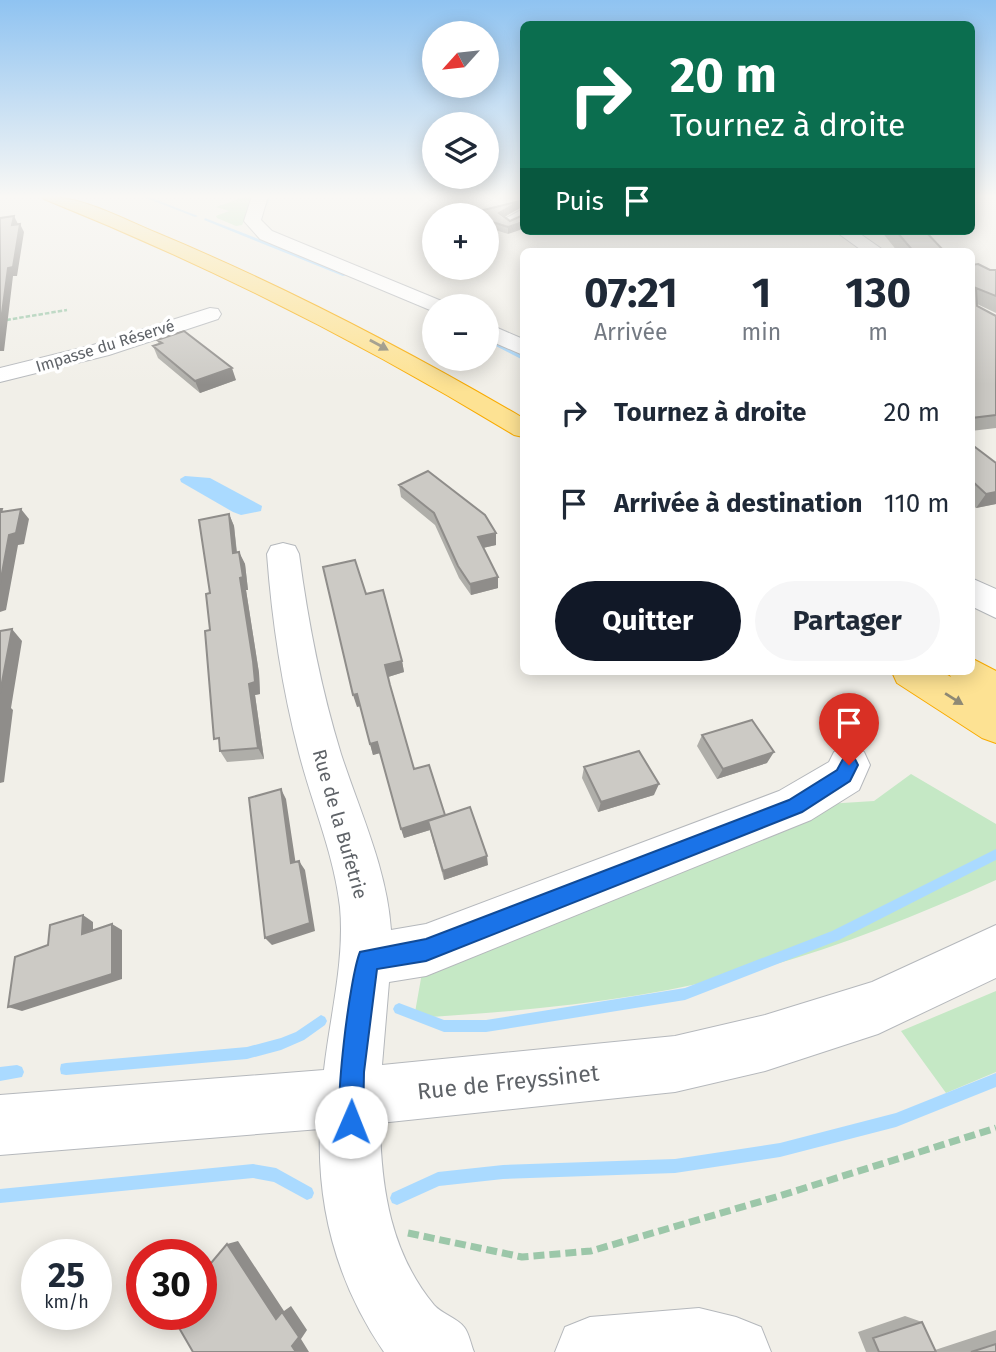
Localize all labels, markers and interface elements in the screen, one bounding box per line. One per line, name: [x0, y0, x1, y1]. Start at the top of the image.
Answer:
north arrow: [422, 21, 499, 98]
map controls: [422, 21, 499, 371]
text: 20 m: [670, 46, 777, 105]
icon: right: [555, 49, 646, 140]
text: Tournez à droite: [670, 106, 906, 144]
button: layers: [422, 112, 499, 189]
icon: arrive: [618, 182, 656, 220]
text: Puis: [555, 186, 604, 217]
button: +: [422, 203, 499, 280]
text: 07:21: [584, 268, 678, 318]
text: 1: [752, 268, 771, 318]
text: 130: [845, 268, 911, 318]
button: −: [422, 294, 499, 371]
street label: Impasse du Réservé: [33, 316, 177, 376]
text: Arrivée: [594, 318, 668, 346]
text: min: [742, 318, 781, 346]
text: m: [868, 318, 888, 346]
one-way arrow: [370, 339, 389, 351]
icon: right: [555, 394, 593, 432]
text: Tournez à droite: [614, 397, 806, 428]
text: 20 m: [883, 397, 940, 428]
icon: arrive: [555, 485, 593, 523]
text: Arrivée à destination: [614, 488, 863, 519]
text: 110 m: [884, 488, 949, 519]
button: Quitter: [555, 581, 741, 661]
button: Partager: [755, 581, 940, 661]
one-way arrow: [944, 692, 963, 705]
pin: [819, 693, 879, 765]
icon: arrive: [830, 704, 868, 742]
street label: Rue de la Bufetrie: [308, 747, 372, 901]
street label: Rue de Freyssinet: [416, 1058, 601, 1105]
position arrow: [314, 1085, 388, 1159]
speed limit sign: 30: [126, 1239, 217, 1330]
text: 25: [48, 1254, 85, 1296]
text: km/h: [44, 1291, 89, 1313]

